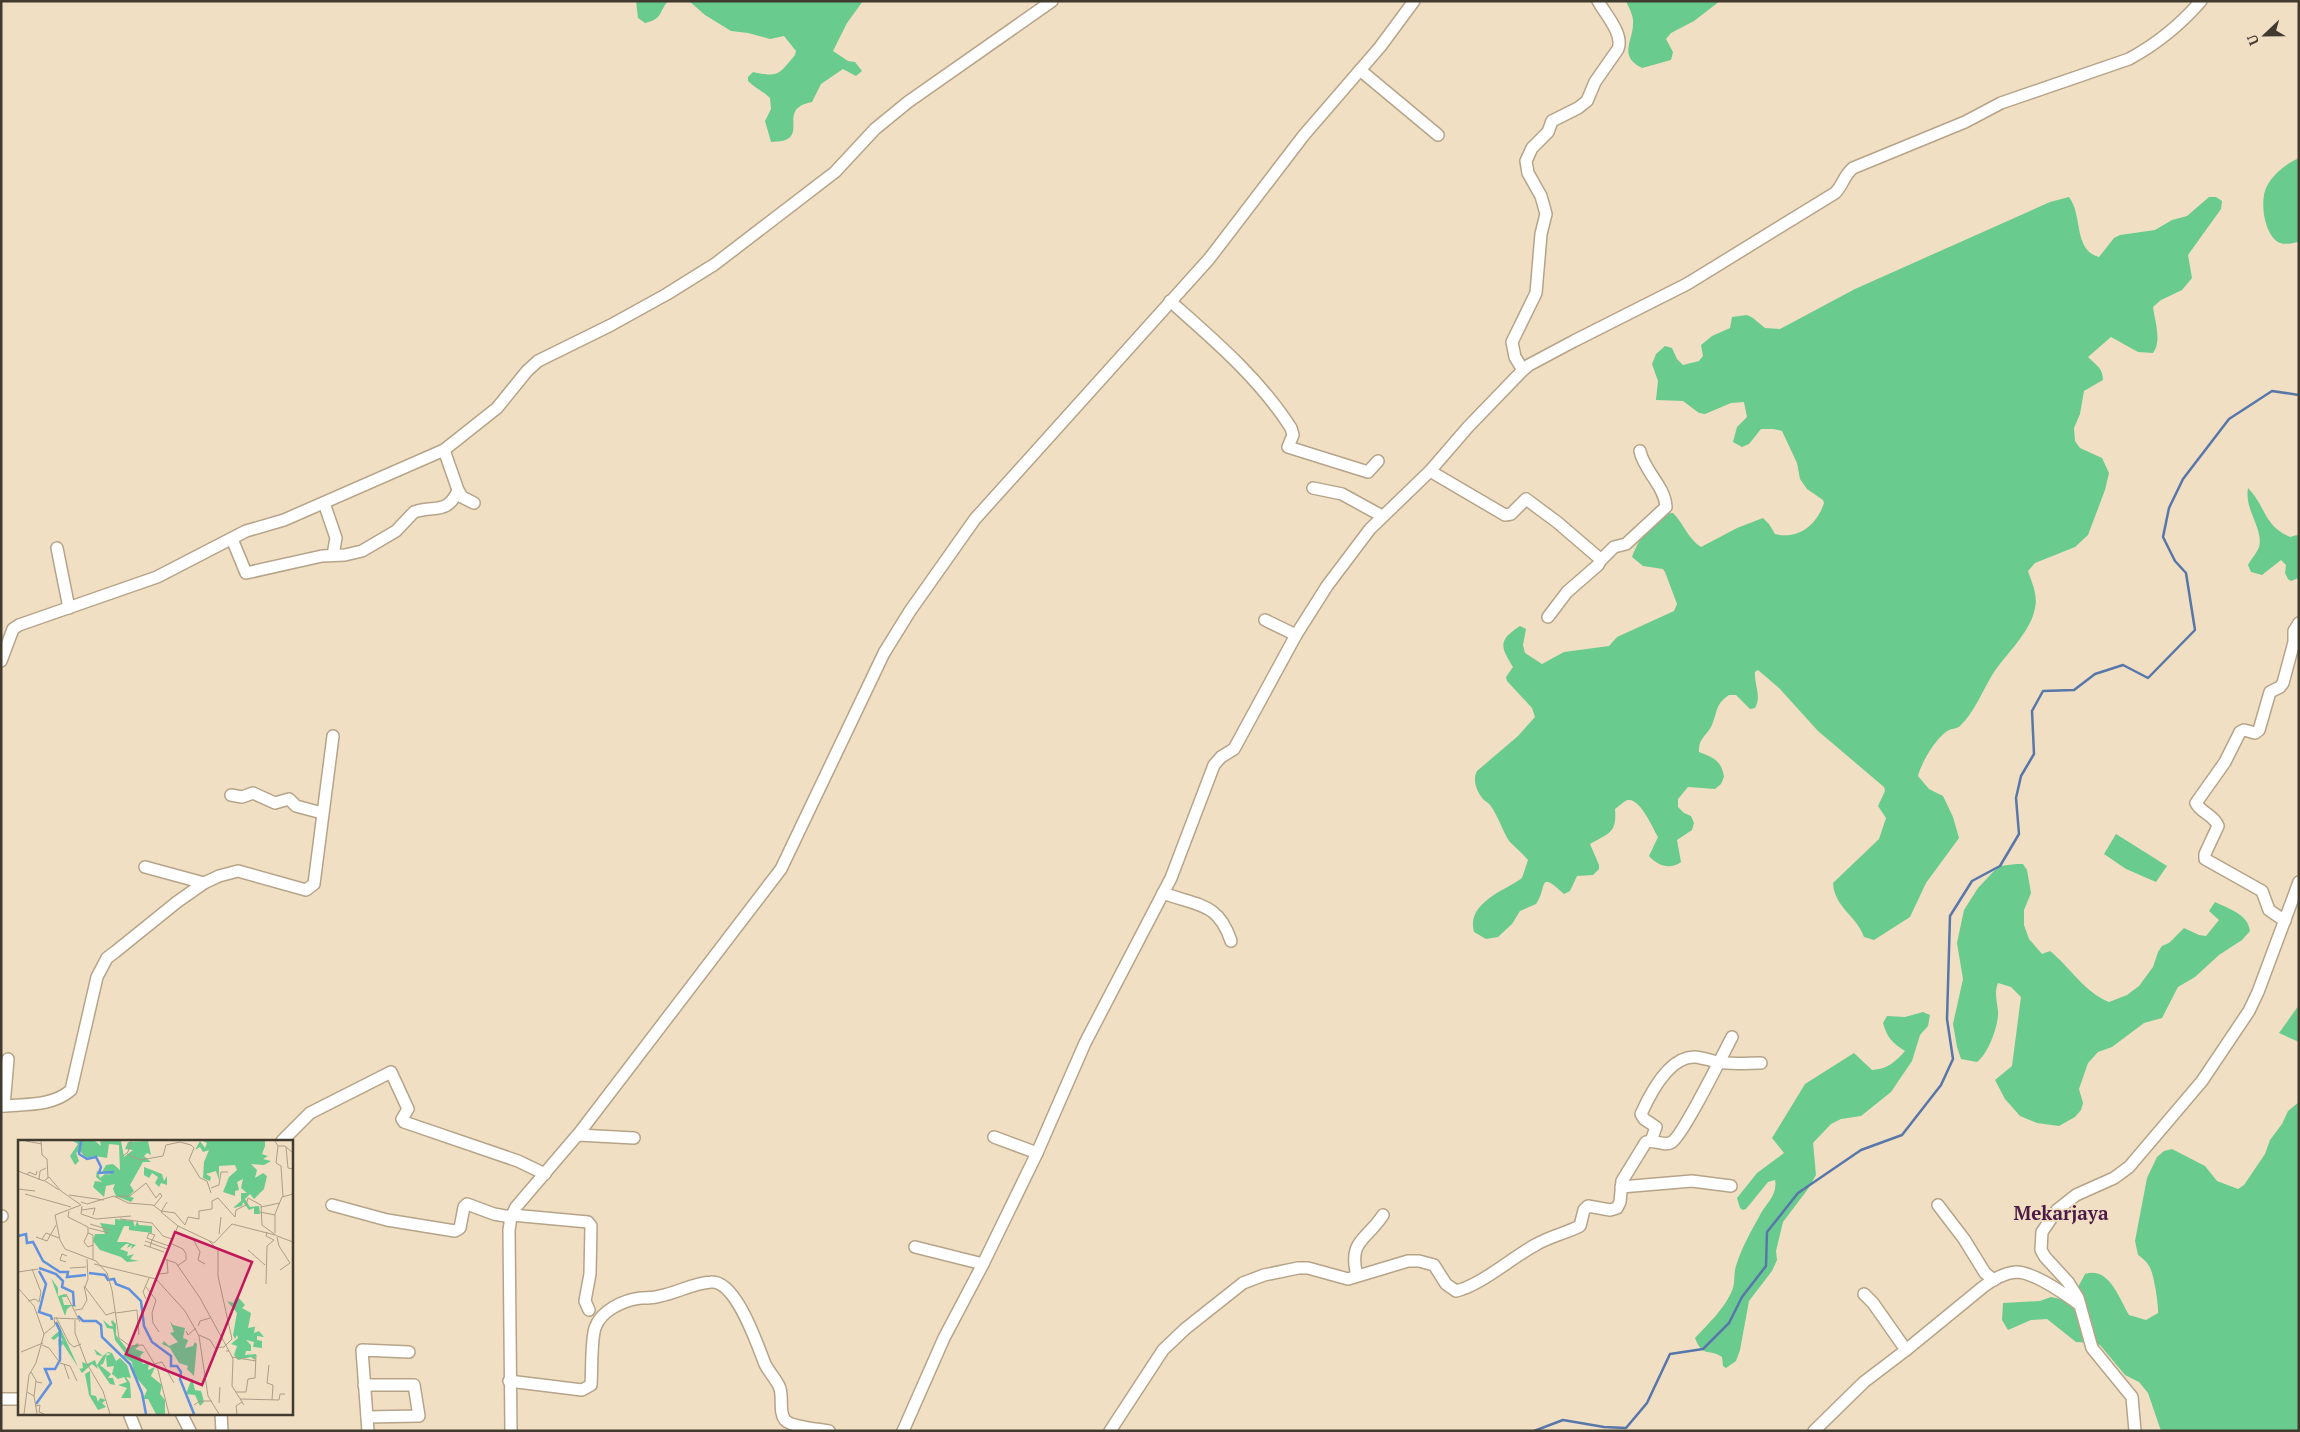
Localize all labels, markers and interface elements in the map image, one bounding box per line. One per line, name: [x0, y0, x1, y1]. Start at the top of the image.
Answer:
north arrow: [2240, 10, 2290, 60]
text: U: [2242, 32, 2263, 48]
inset map: [18, 1140, 292, 1414]
district label: Mekarjaya: [2013, 1200, 2109, 1225]

